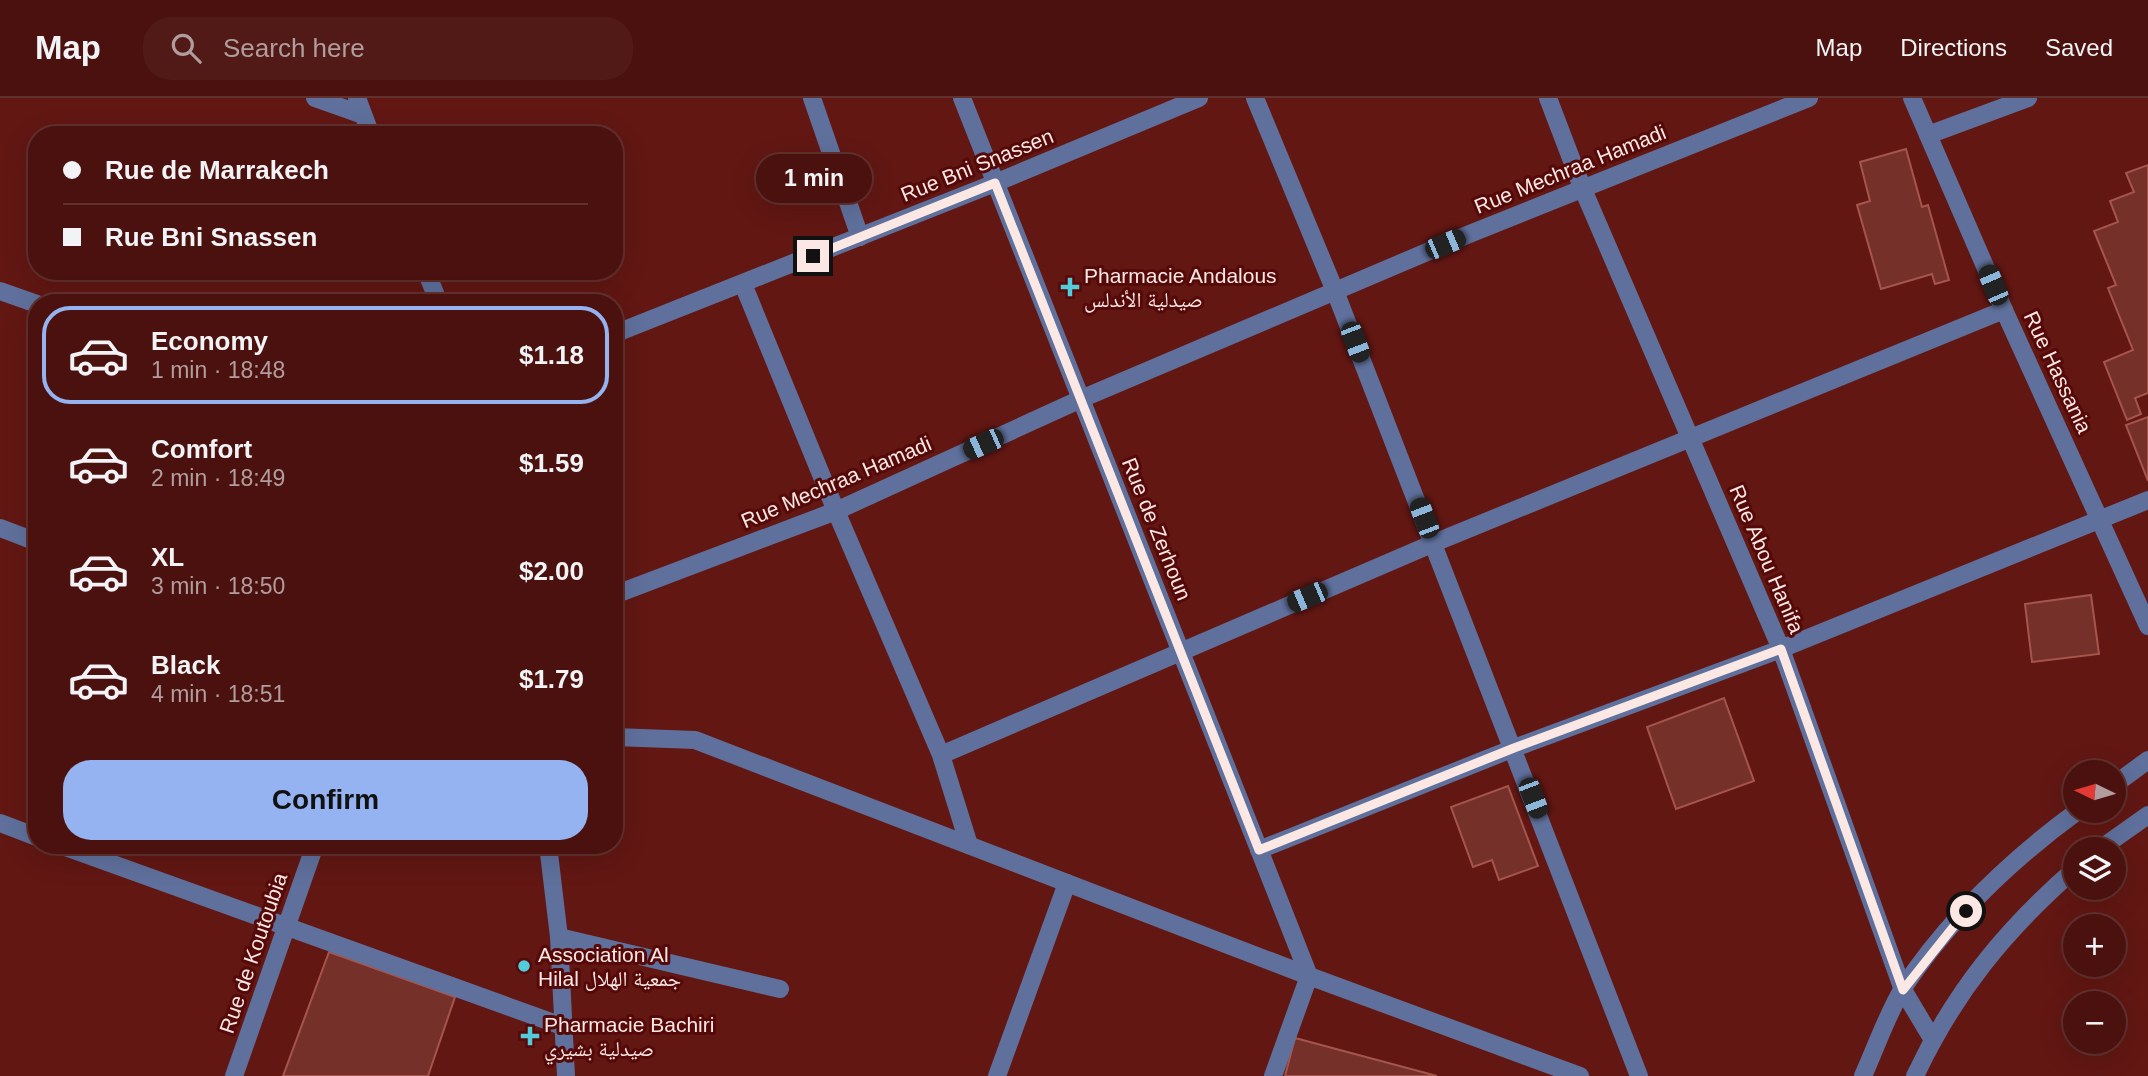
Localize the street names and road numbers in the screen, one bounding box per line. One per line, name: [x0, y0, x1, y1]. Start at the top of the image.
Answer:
street label: Rue Mechraa Hamadi: [1471, 120, 1669, 218]
street label: Rue Bni Snassen: [897, 124, 1057, 206]
street label: Rue Hassania: [2020, 307, 2096, 437]
street label: Rue Mechraa Hamadi: [737, 432, 935, 532]
street label: Rue de Zerhoun: [1118, 454, 1196, 604]
street label: Rue Abou Hanifa: [1725, 481, 1809, 637]
street label: Rue de Koutoubia: [215, 869, 291, 1036]

